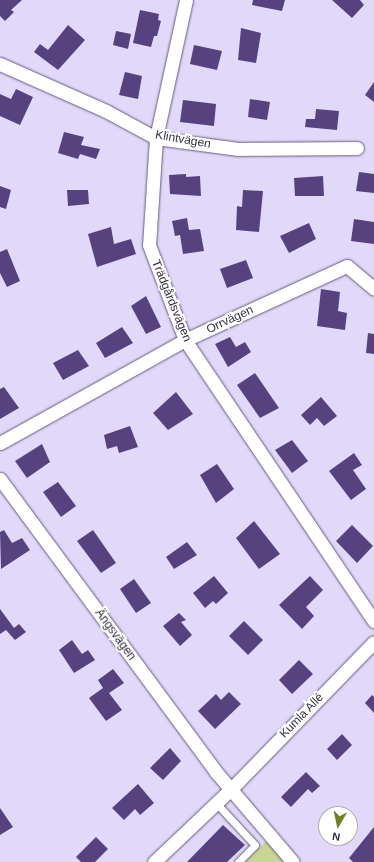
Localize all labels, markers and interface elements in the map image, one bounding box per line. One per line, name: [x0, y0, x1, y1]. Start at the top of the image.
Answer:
street label: Klintvägen: [154, 128, 212, 152]
street label: Trädgårdsvägen: [148, 258, 194, 344]
street label: Orrvägen: [204, 303, 256, 337]
street label: Ängsvägen: [92, 606, 138, 664]
street label: Kumla Allé: [277, 690, 327, 742]
north arrow: [318, 806, 358, 846]
text: N: [331, 830, 341, 843]

